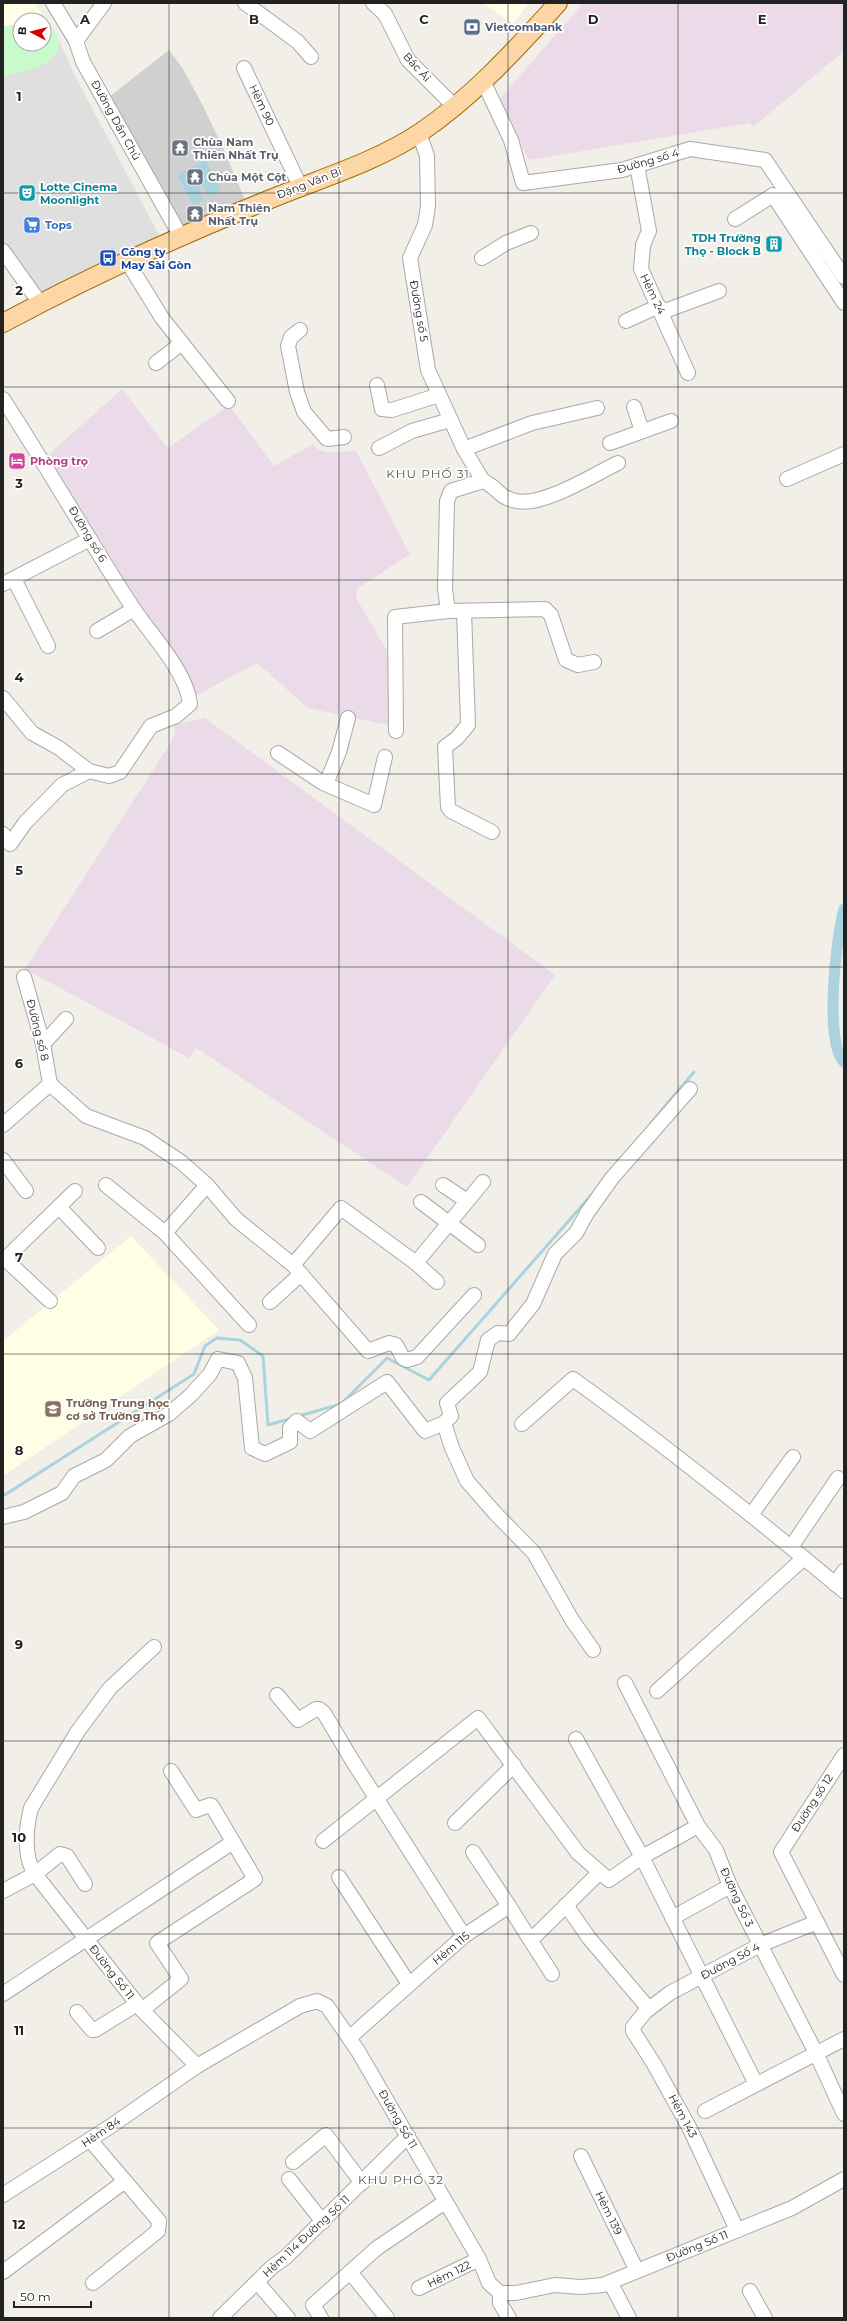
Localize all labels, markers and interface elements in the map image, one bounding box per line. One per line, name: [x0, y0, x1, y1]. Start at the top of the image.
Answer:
text: A: [79, 11, 91, 27]
text: B: [249, 11, 259, 27]
text: C: [419, 11, 429, 27]
text: D: [588, 11, 599, 27]
text: E: [758, 11, 767, 27]
north arrow: [12, 12, 52, 52]
bank icon: Vietcombank: [462, 17, 482, 37]
place label: Vietcombank: [484, 20, 563, 34]
text: B: [15, 26, 30, 36]
street label: Bác Ái: [400, 49, 434, 85]
street label: Đường Dân Chủ: [88, 77, 144, 163]
street label: Hẻm 90: [246, 82, 278, 128]
text: 1: [16, 88, 22, 104]
place label: Chùa Nam Thiên Nhất Trụ: [193, 135, 279, 162]
temple icon: Chùa Nam Thiên Nhất Trụ: [170, 138, 190, 158]
street label: Đường số 4: [616, 145, 681, 176]
street label: Đặng Văn Bi: [274, 164, 344, 202]
temple icon: Chùa Một Cột: [185, 167, 205, 187]
place label: Chùa Một Cột: [208, 170, 287, 184]
place label: Lotte Cinema Moonlight: [40, 180, 118, 207]
theatre icon: Lotte Cinema Moonlight: [17, 183, 37, 203]
place label: Nam Thiên Nhất Trụ: [208, 201, 271, 228]
temple icon: Nam Thiên Nhất Trụ: [185, 204, 205, 224]
supermarket icon: Tops: [22, 215, 42, 235]
place label: Tops: [45, 218, 72, 232]
place label: TDH Trường Thọ - Block B: [685, 231, 761, 258]
building icon: TDH Trường Thọ - Block B: [764, 234, 784, 254]
place label: Công ty May Sài Gòn: [121, 245, 191, 272]
bus stop icon: Công ty May Sài Gòn: [98, 248, 118, 268]
street label: Hẻm 24: [637, 271, 669, 317]
street label: Đường số 5: [407, 279, 431, 343]
text: 2: [15, 282, 23, 298]
hotel icon: Phòng trọ: [7, 451, 27, 471]
place label: Phòng trọ: [30, 454, 88, 468]
district label: KHU PHỐ 31: [386, 466, 470, 481]
text: 3: [14, 475, 23, 491]
street label: Đường số 6: [66, 503, 110, 565]
text: 4: [15, 669, 24, 685]
text: 5: [15, 862, 23, 878]
street label: Đường số 8: [24, 998, 52, 1062]
text: 6: [15, 1055, 24, 1071]
text: 7: [15, 1249, 23, 1265]
place label: Trường Trung học cơ sở Trường Thọ: [66, 1396, 170, 1423]
school or university icon: Trường Trung học cơ sở Trường Thọ: [43, 1399, 63, 1419]
text: 8: [15, 1442, 24, 1458]
text: 9: [15, 1636, 23, 1652]
street label: Đường số 12: [788, 1771, 836, 1835]
text: 10: [12, 1829, 26, 1845]
street label: Đường Số 3: [717, 1865, 757, 1929]
street label: Hẻm 115: [430, 1928, 472, 1968]
street label: Đường Số 4: [698, 1939, 763, 1982]
street label: Đường Số 11: [86, 1942, 138, 2002]
text: 11: [14, 2022, 24, 2038]
street label: Đường Số 11: [376, 2087, 420, 2151]
street label: Hẻm 143: [666, 2092, 700, 2140]
street label: Hẻm 84: [79, 2113, 124, 2150]
district label: KHU PHỐ 32: [358, 2172, 444, 2187]
street label: Hẻm 139: [592, 2189, 626, 2237]
street label: Hẻm 114 Đường Số 11: [260, 2192, 352, 2280]
text: 12: [13, 2216, 26, 2232]
street label: Đường Số 11: [664, 2227, 730, 2265]
street label: Hẻm 122: [425, 2257, 473, 2291]
scale bar: [14, 2283, 91, 2309]
text: 50 m: [20, 2289, 51, 2304]

